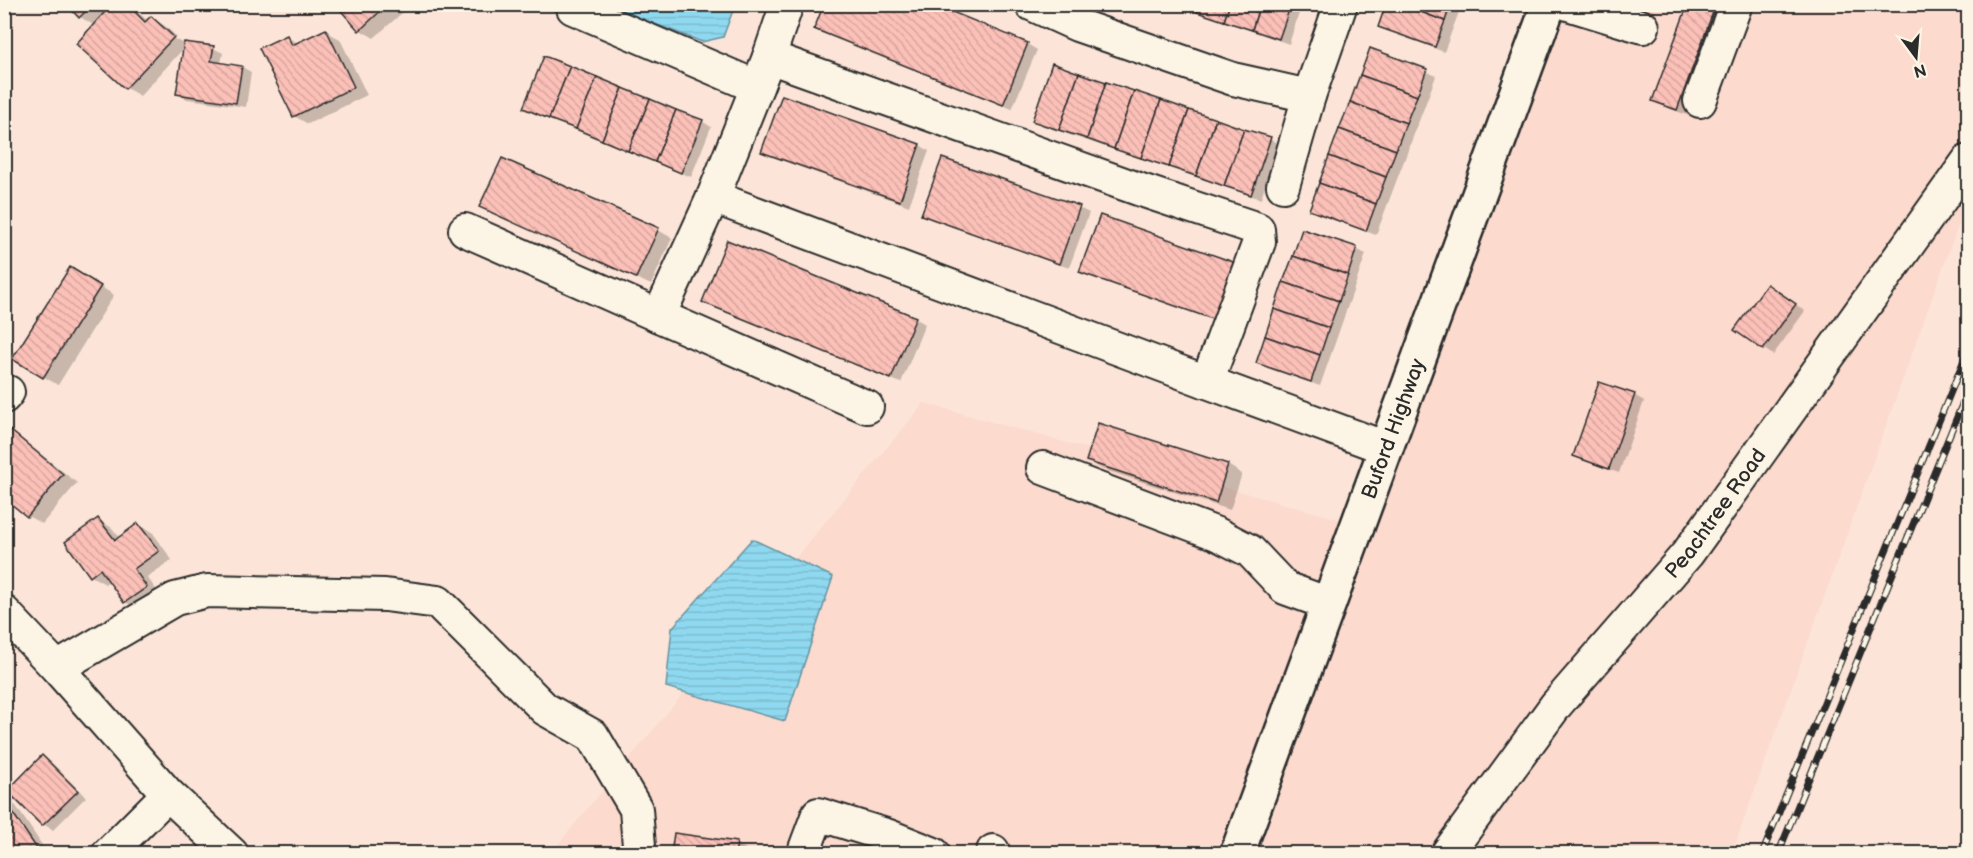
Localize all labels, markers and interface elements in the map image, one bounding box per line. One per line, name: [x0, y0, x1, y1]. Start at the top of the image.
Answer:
north arrow: [1886, 27, 1946, 87]
text: N: [1911, 59, 1928, 81]
street label: Buford Highway: [1356, 355, 1430, 502]
street label: Peachtree Road: [1659, 444, 1771, 583]

